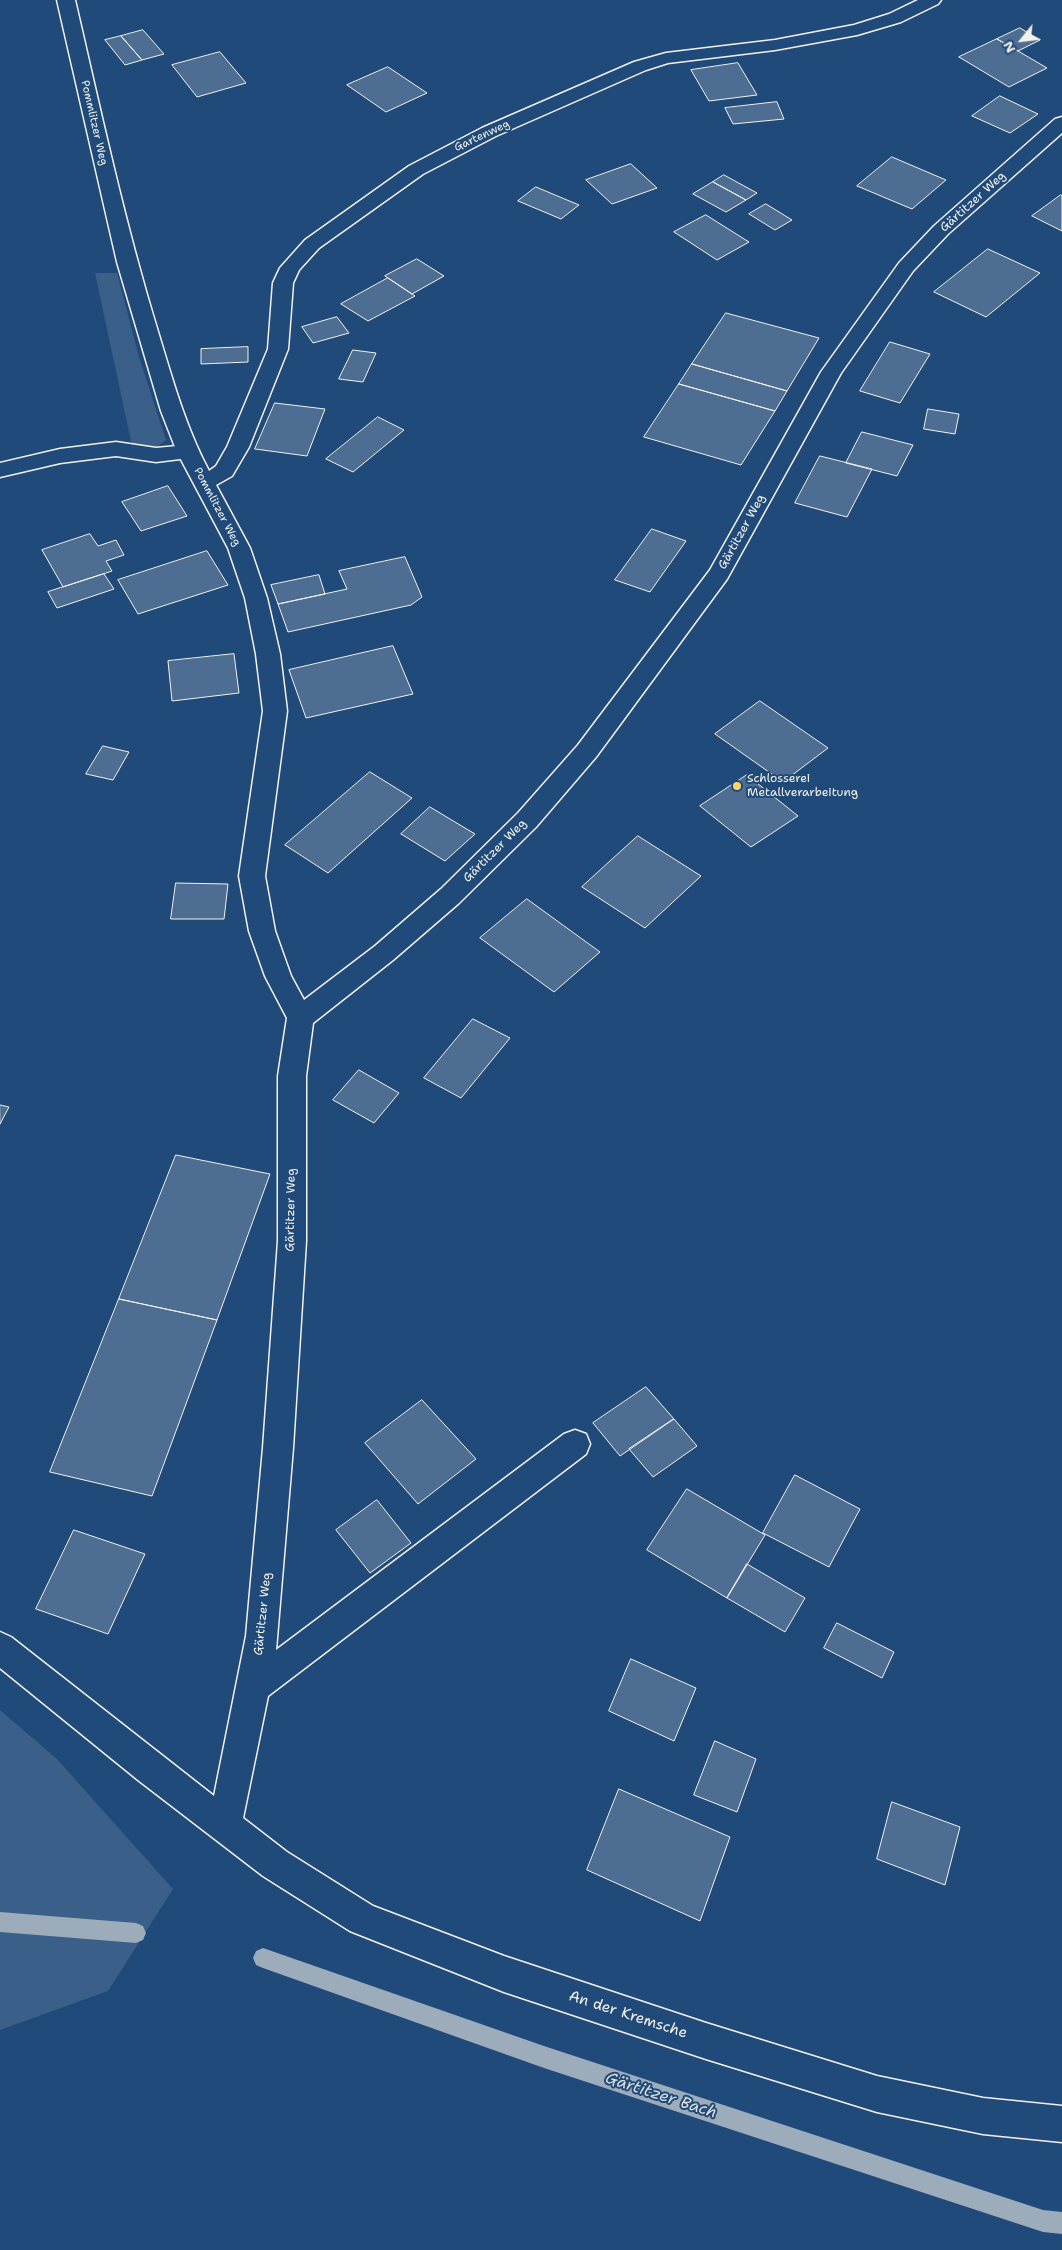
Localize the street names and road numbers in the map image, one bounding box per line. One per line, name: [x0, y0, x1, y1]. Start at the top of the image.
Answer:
street label: Pommlitzer Weg: [78, 79, 110, 167]
street label: Gartenweg: [452, 117, 512, 155]
street label: Gärtitzer Weg: [937, 169, 1009, 235]
street label: Pommlitzer Weg: [191, 466, 243, 548]
street label: Gärtitzer Weg: [716, 492, 768, 572]
street label: Gärtitzer Weg: [460, 816, 530, 886]
street label: Gärtitzer Weg: [283, 1168, 299, 1252]
street label: Gärtitzer Weg: [251, 1572, 275, 1656]
street label: An der Kremsche: [566, 1987, 690, 2043]

